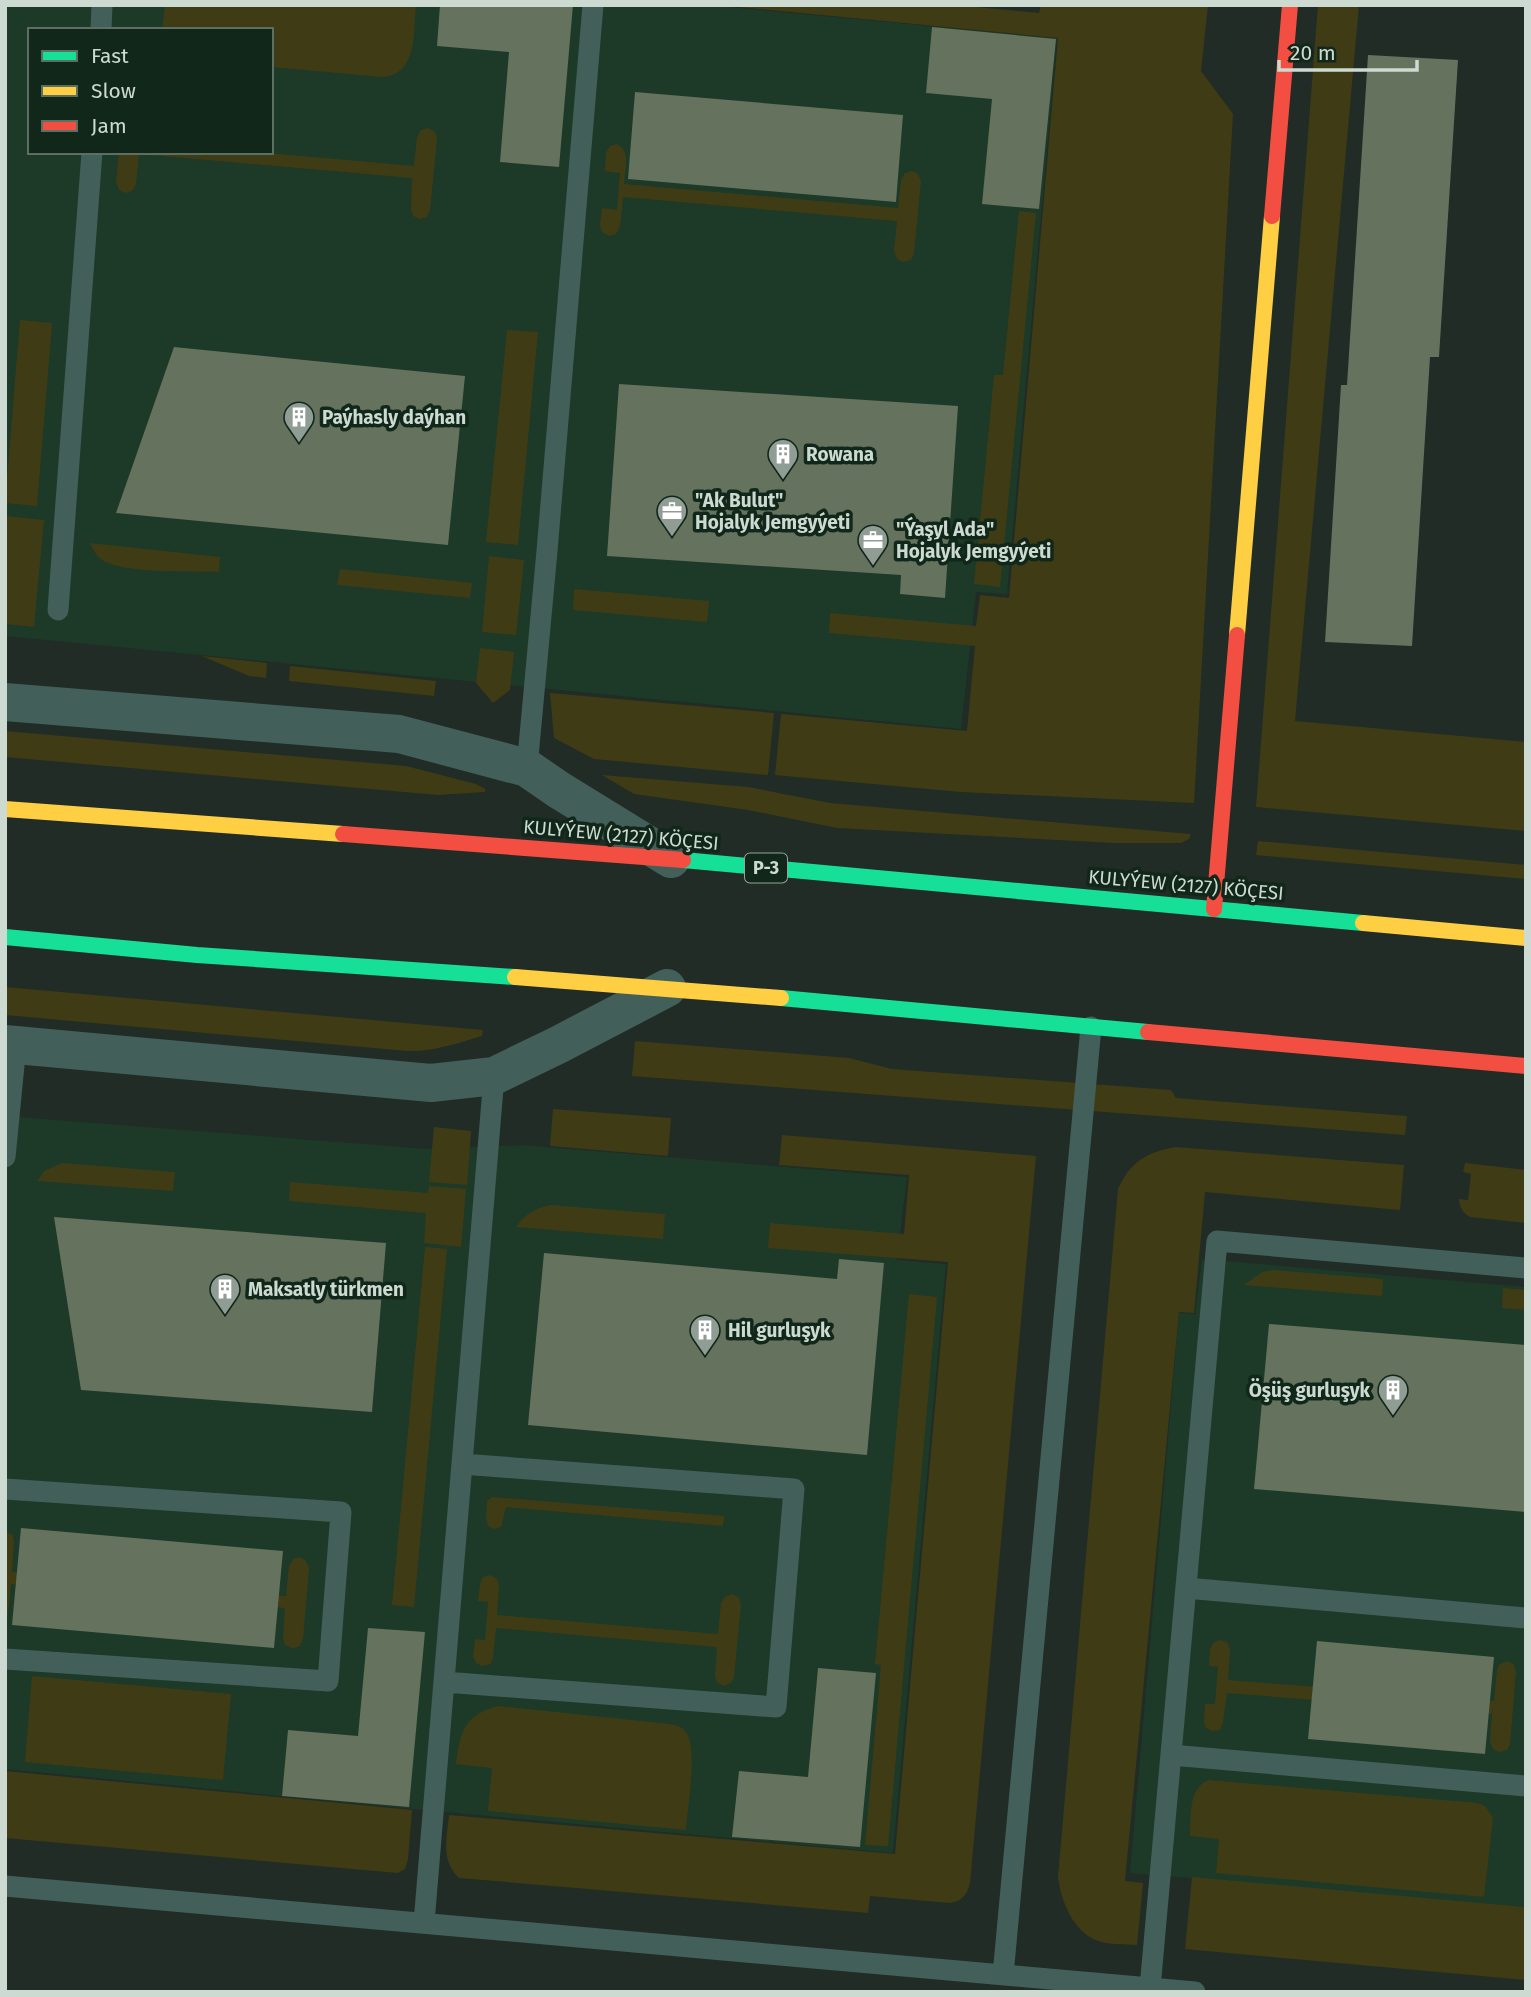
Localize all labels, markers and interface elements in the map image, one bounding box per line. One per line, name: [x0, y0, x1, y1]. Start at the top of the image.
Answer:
legend: [28, 28, 273, 154]
scale bar: [1279, 28, 1417, 72]
text: 20 m: [1290, 40, 1336, 66]
text: Fast: [91, 43, 129, 69]
text: Slow: [91, 78, 136, 104]
text: Jam: [91, 113, 127, 139]
building icon: Paýhasly daýhan: [282, 400, 316, 444]
place label: Paýhasly daýhan: [322, 406, 466, 429]
building icon: Rowana: [766, 437, 800, 481]
place label: Rowana: [806, 443, 874, 466]
place label: "Ak Bulut" Hojalyk Jemgyýeti: [695, 489, 850, 534]
office icon: "Ak Bulut" Hojalyk Jemgyýeti: [655, 494, 689, 538]
place label: "Ýaşyl Ada" Hojalyk Jemgyýeti: [896, 516, 1051, 563]
office icon: "Ýaşyl Ada" Hojalyk Jemgyýeti: [856, 523, 890, 567]
street label: KULYÝEW (2127) KÖÇESI: [522, 815, 720, 855]
road number: P-3: [745, 854, 787, 882]
street label: KULYÝEW (2127) KÖÇESI: [1087, 865, 1285, 905]
building icon: Maksatly türkmen: [208, 1272, 242, 1316]
place label: Maksatly türkmen: [248, 1278, 404, 1301]
building icon: Hil gurluşyk: [688, 1313, 722, 1357]
place label: Hil gurluşyk: [728, 1319, 831, 1342]
building icon: Öşüş gurluşyk: [1376, 1373, 1410, 1417]
place label: Öşüş gurluşyk: [1249, 1378, 1371, 1402]

